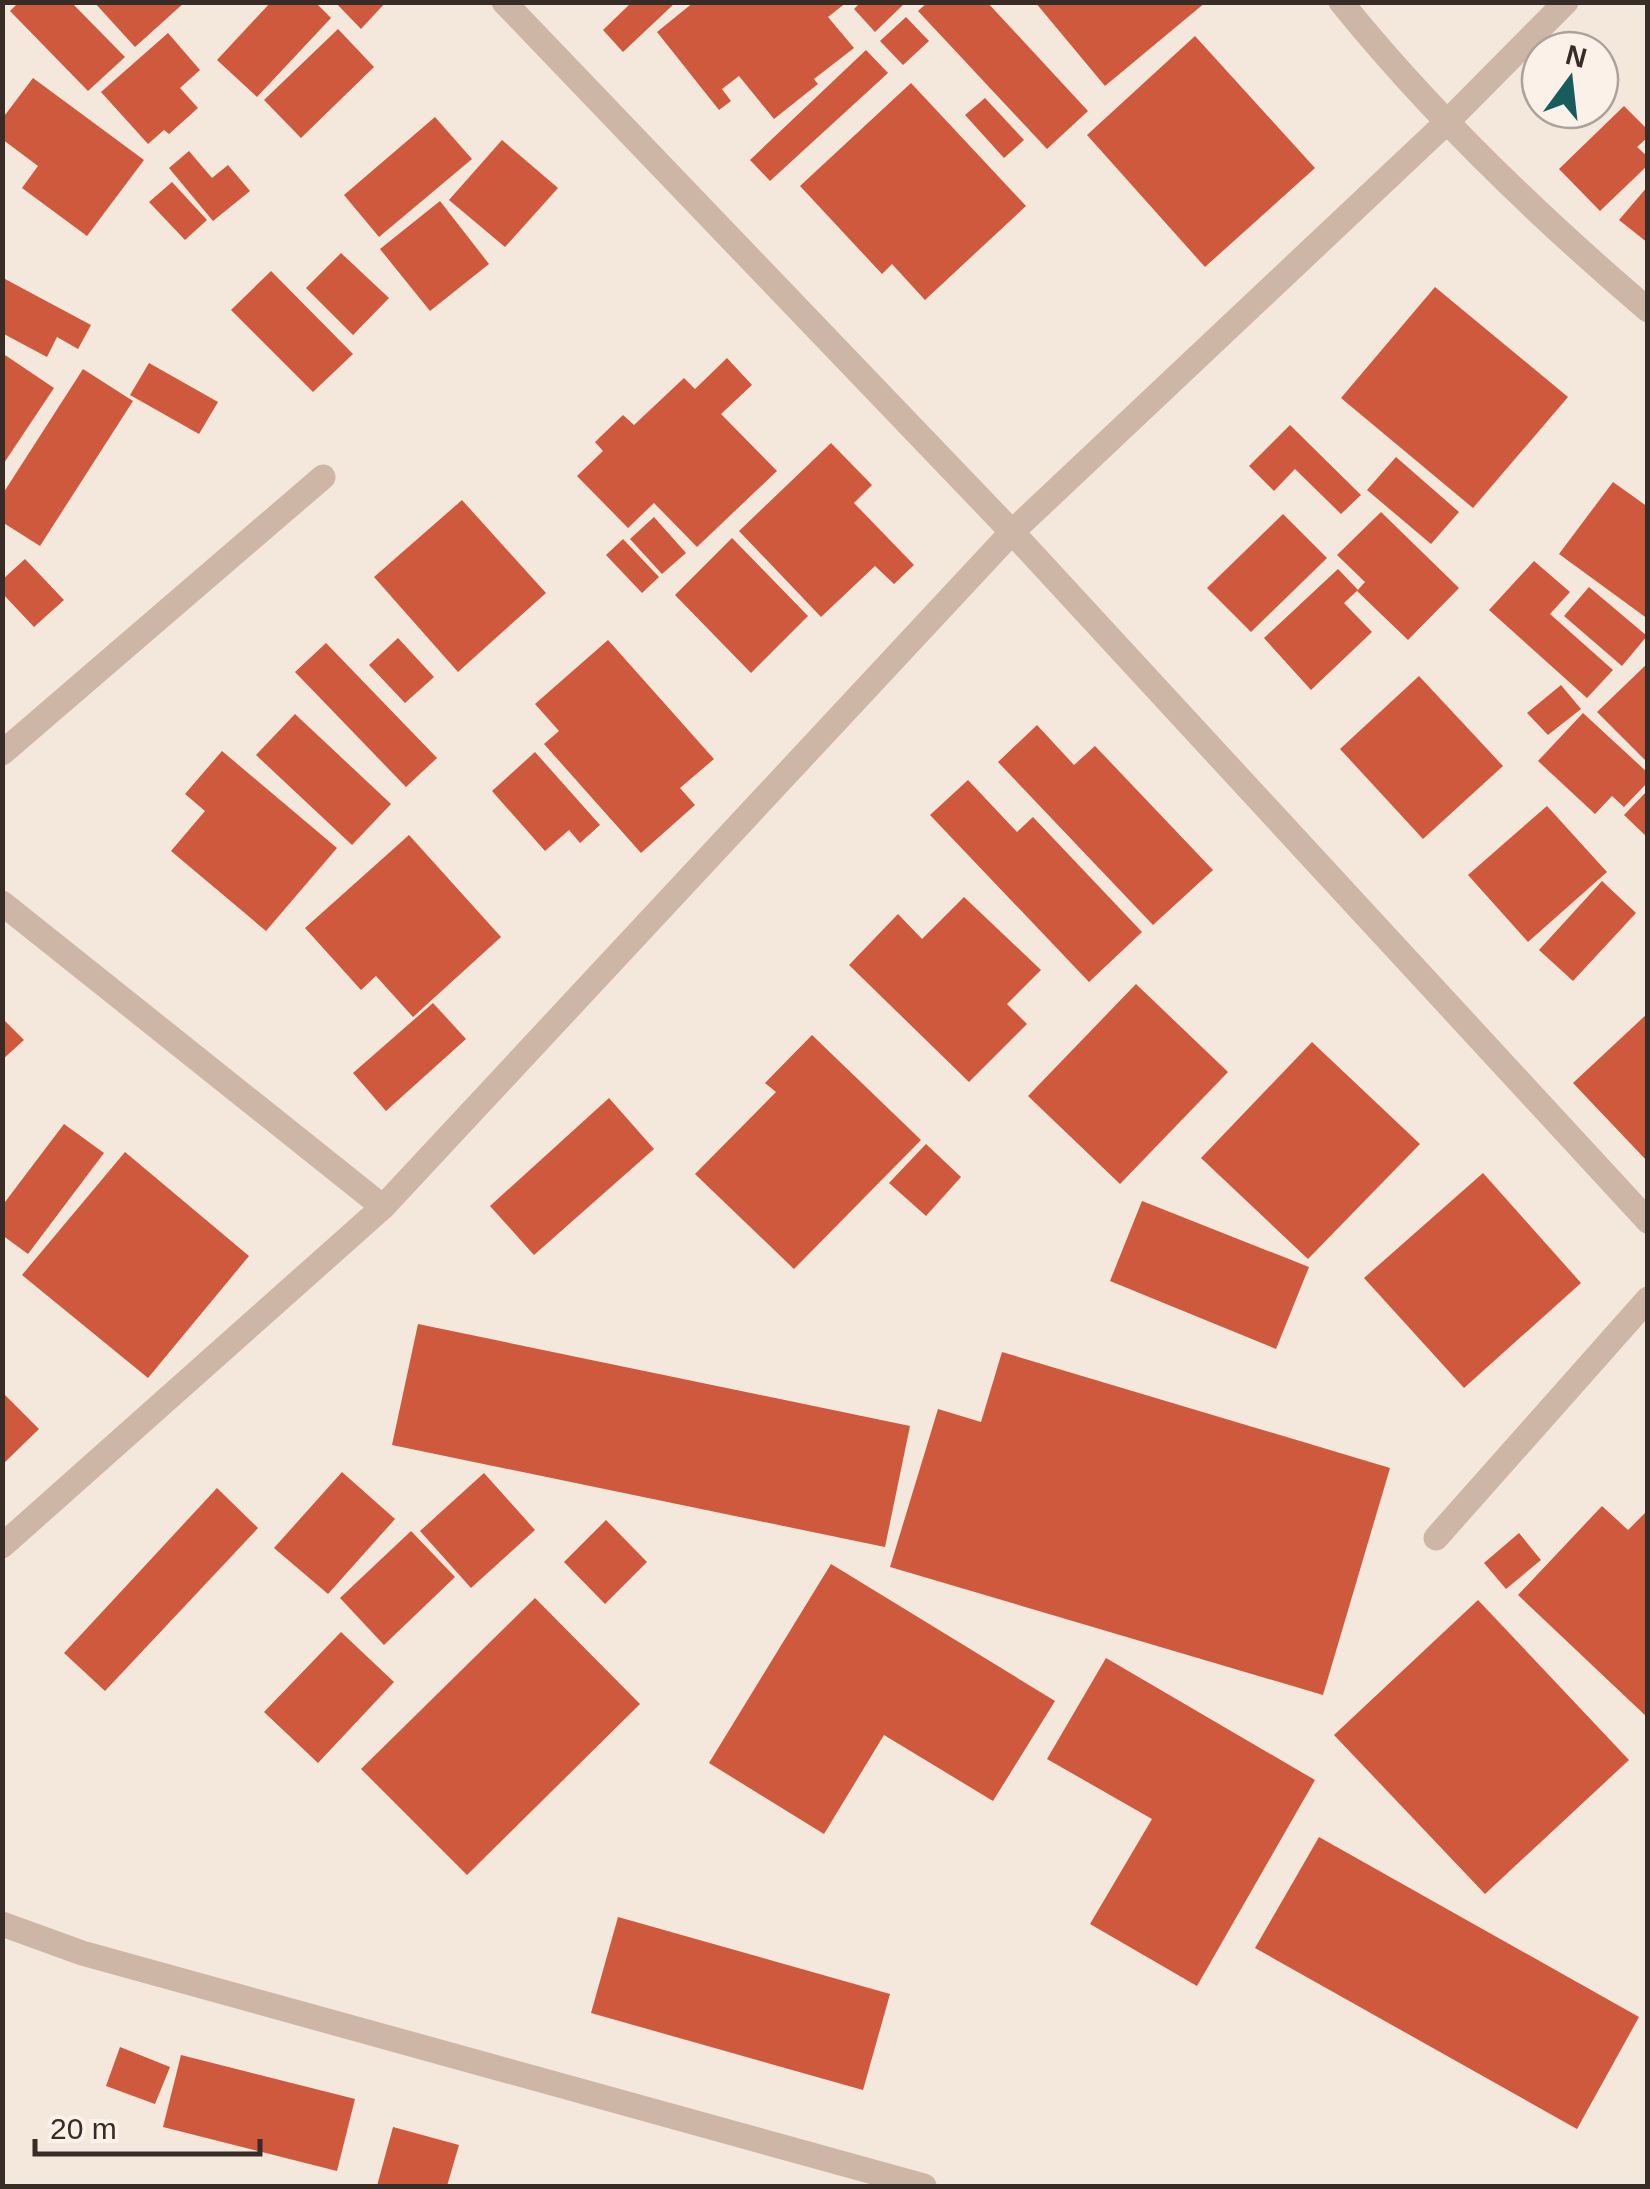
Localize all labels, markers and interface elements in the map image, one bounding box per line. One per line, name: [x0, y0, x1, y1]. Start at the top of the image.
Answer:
north arrow: [1520, 30, 1620, 130]
text: N: [1563, 39, 1590, 74]
scale bar: [35, 2094, 260, 2156]
text: 20 m: [50, 2112, 117, 2145]

